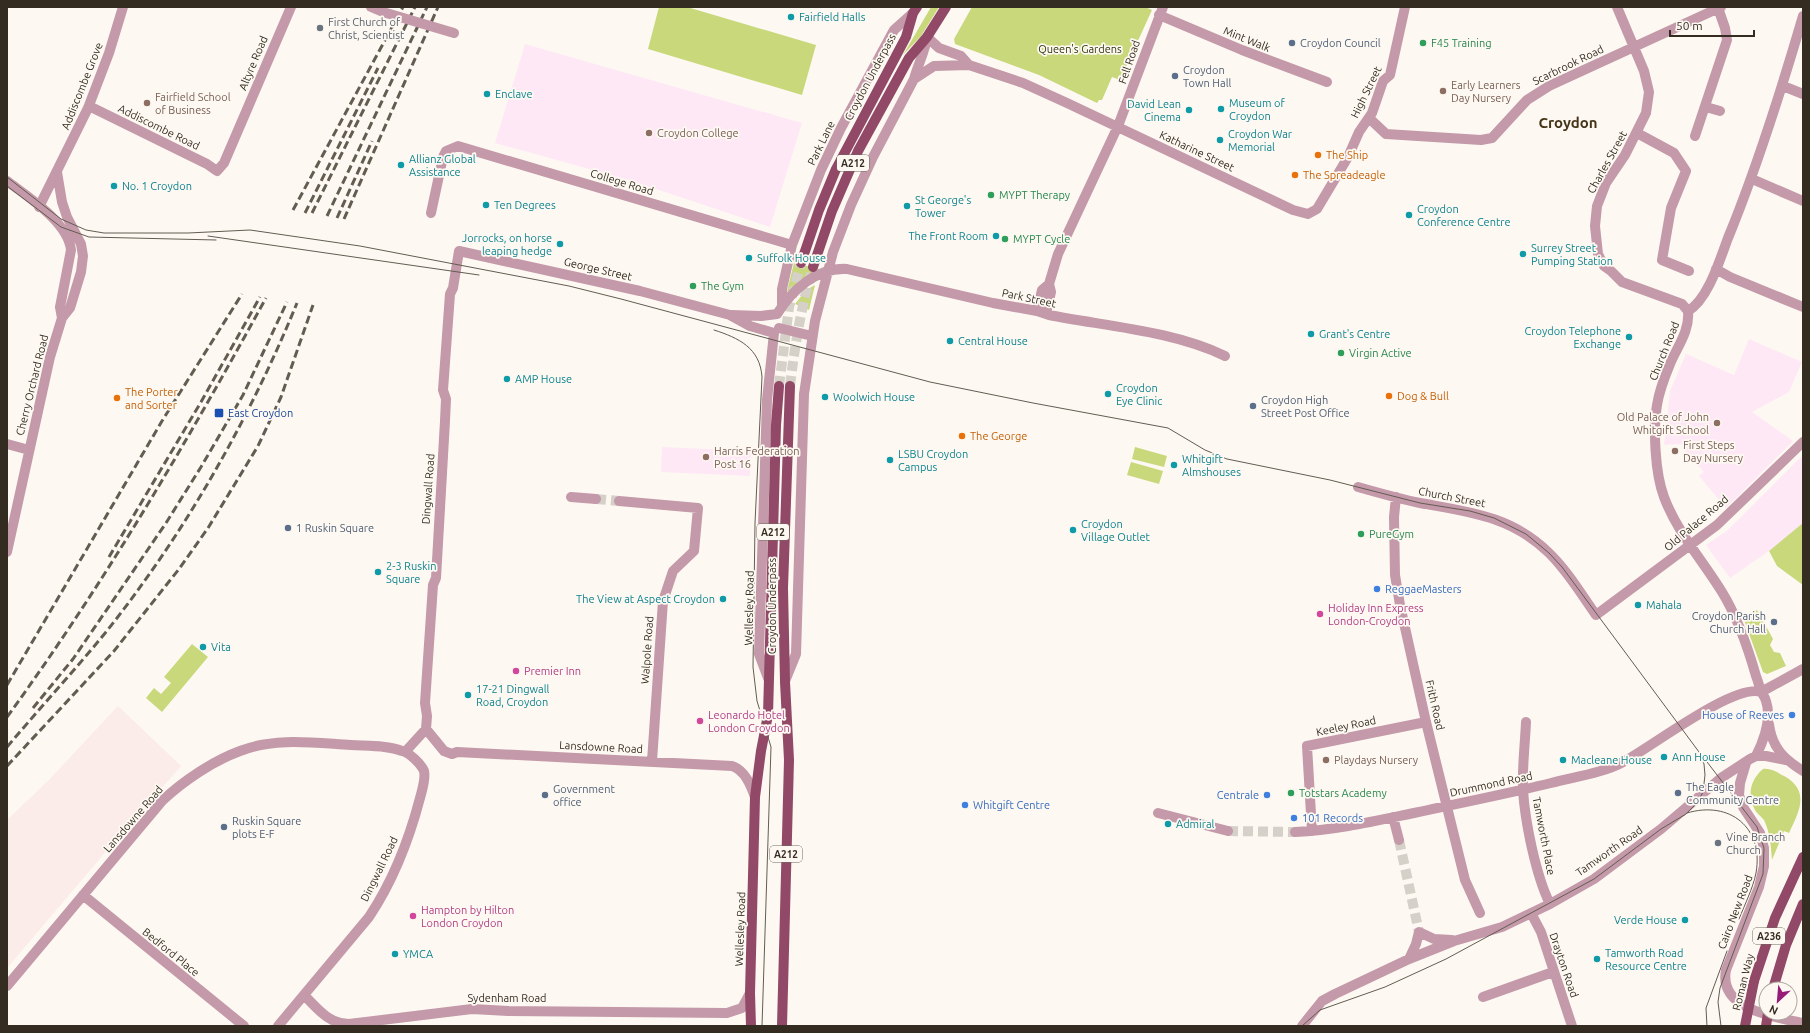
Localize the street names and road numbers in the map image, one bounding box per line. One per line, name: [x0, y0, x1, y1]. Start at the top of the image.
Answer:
street label: Mint Walk: [1222, 24, 1273, 54]
street label: Croydon Underpass: [842, 31, 898, 122]
street label: Altyre Road: [236, 34, 270, 92]
street label: Fell Road: [1116, 39, 1142, 85]
street label: Addiscombe Grove: [59, 41, 105, 131]
street label: Scarbrook Road: [1531, 43, 1605, 87]
street label: High Street: [1348, 64, 1384, 120]
street label: Addiscombe Road: [116, 102, 202, 152]
street label: Park Lane: [805, 119, 837, 167]
street label: Katharine Street: [1158, 128, 1237, 174]
street label: Charles Street: [1585, 128, 1629, 195]
road number: A212: [837, 155, 869, 171]
street label: College Road: [589, 167, 655, 197]
street label: George Street: [563, 255, 634, 283]
street label: Park Street: [1001, 286, 1058, 310]
street label: Church Road: [1647, 320, 1681, 382]
street label: Cherry Orchard Road: [14, 333, 50, 437]
street label: Dingwall Road: [420, 453, 436, 525]
street label: Church Street: [1417, 485, 1487, 510]
street label: Old Palace Road: [1661, 493, 1731, 553]
road number: A212: [757, 524, 789, 540]
street label: Croydon Underpass: [766, 558, 778, 654]
street label: Wellesley Road: [742, 570, 756, 646]
street label: Walpole Road: [639, 616, 655, 684]
street label: Frith Road: [1423, 679, 1447, 731]
street label: Keeley Road: [1315, 714, 1377, 738]
street label: Lansdowne Road: [559, 739, 643, 755]
street label: Drummond Road: [1449, 769, 1533, 799]
street label: Lansdowne Road: [101, 783, 165, 855]
street label: Tamworth Place: [1531, 796, 1557, 876]
street label: Tamworth Road: [1573, 824, 1645, 878]
street label: Dingwall Road: [358, 835, 400, 903]
road number: A212: [770, 846, 802, 862]
street label: Cairo New Road: [1715, 873, 1755, 951]
street label: Wellesley Road: [733, 891, 747, 967]
street label: Bedford Place: [140, 925, 202, 979]
road number: A236: [1753, 928, 1785, 944]
street label: Drayton Road: [1547, 931, 1581, 999]
street label: Roman Way: [1730, 952, 1756, 1012]
street label: Sydenham Road: [468, 992, 547, 1004]

